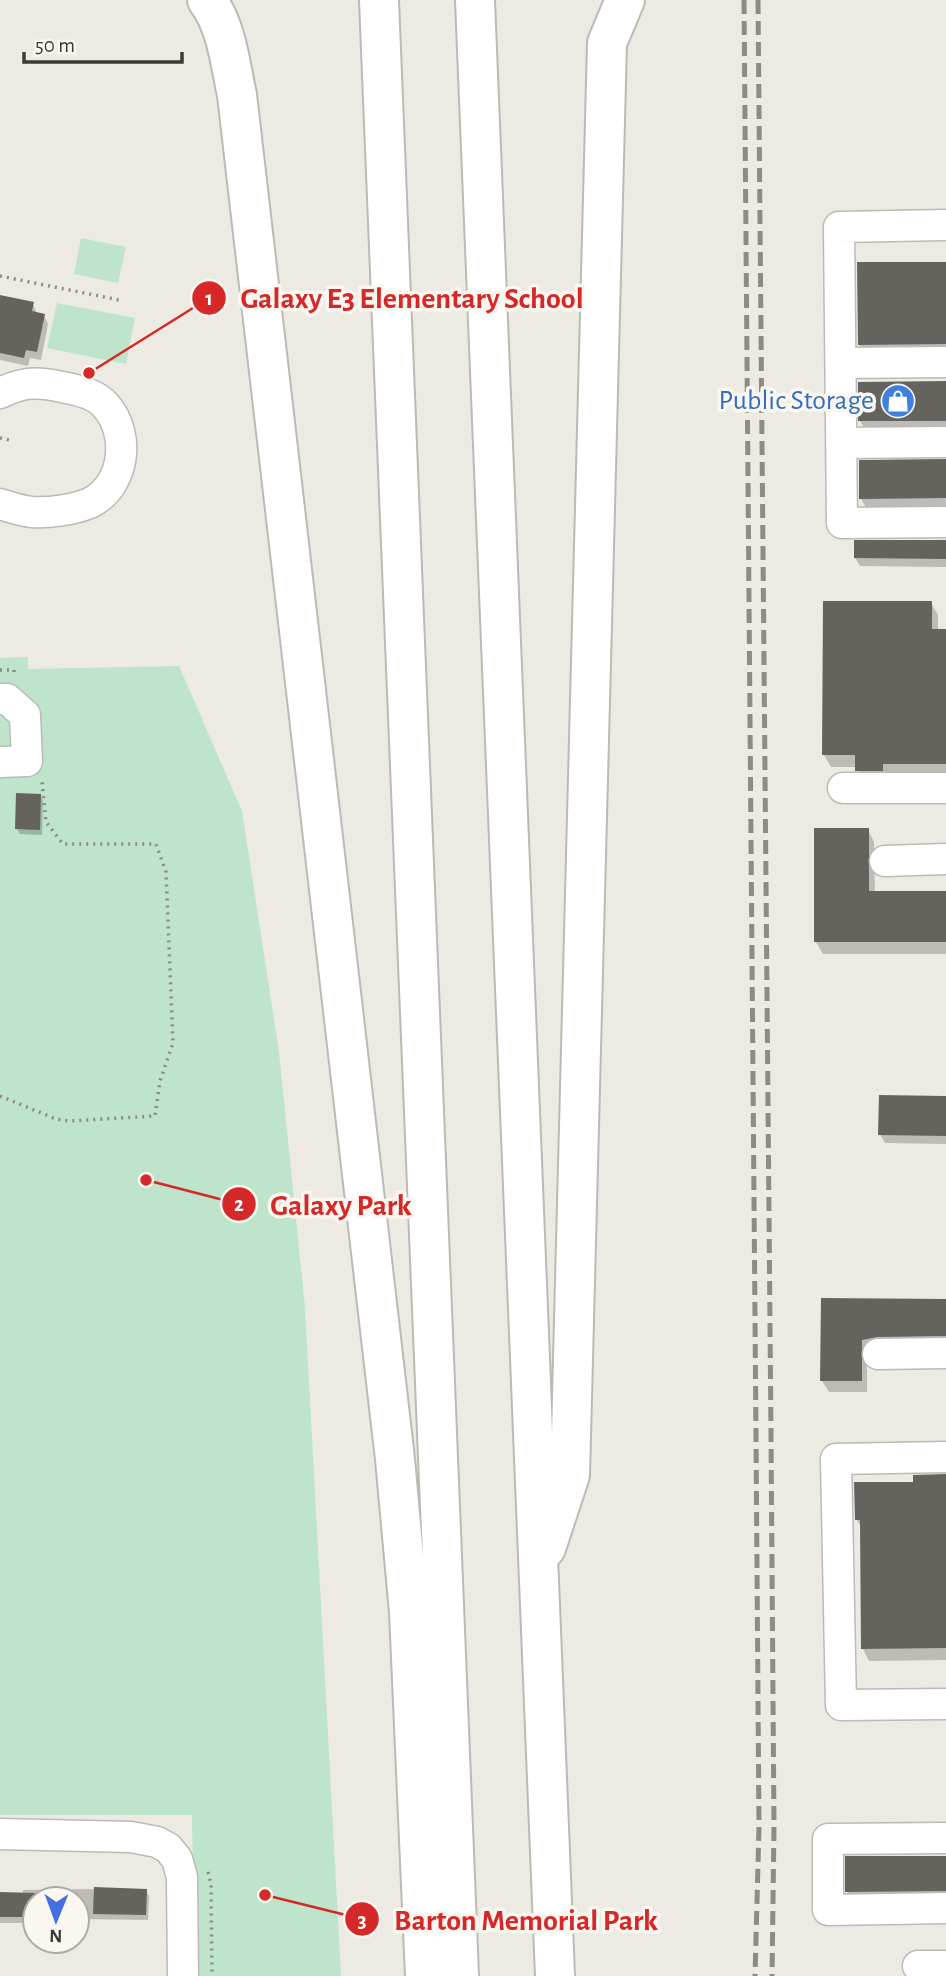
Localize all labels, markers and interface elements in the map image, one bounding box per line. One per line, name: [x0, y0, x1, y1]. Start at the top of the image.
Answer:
scale bar: [24, 21, 182, 65]
text: 50 m: [35, 35, 75, 56]
callout: Galaxy E3 Elementary School: [192, 272, 598, 323]
text: Galaxy E3 Elementary School: [240, 284, 584, 314]
text: 1: [205, 288, 213, 309]
shop icon: Public Storage: [879, 382, 917, 420]
place label: Public Storage: [719, 387, 874, 415]
callout: Galaxy Park: [221, 1179, 426, 1230]
text: Galaxy Park: [270, 1191, 412, 1221]
text: 2: [234, 1194, 244, 1215]
north arrow: [21, 1885, 91, 1955]
callout: Barton Memorial Park: [345, 1894, 672, 1945]
text: Barton Memorial Park: [394, 1906, 658, 1936]
text: 3: [357, 1910, 367, 1931]
text: N: [49, 1926, 63, 1945]

